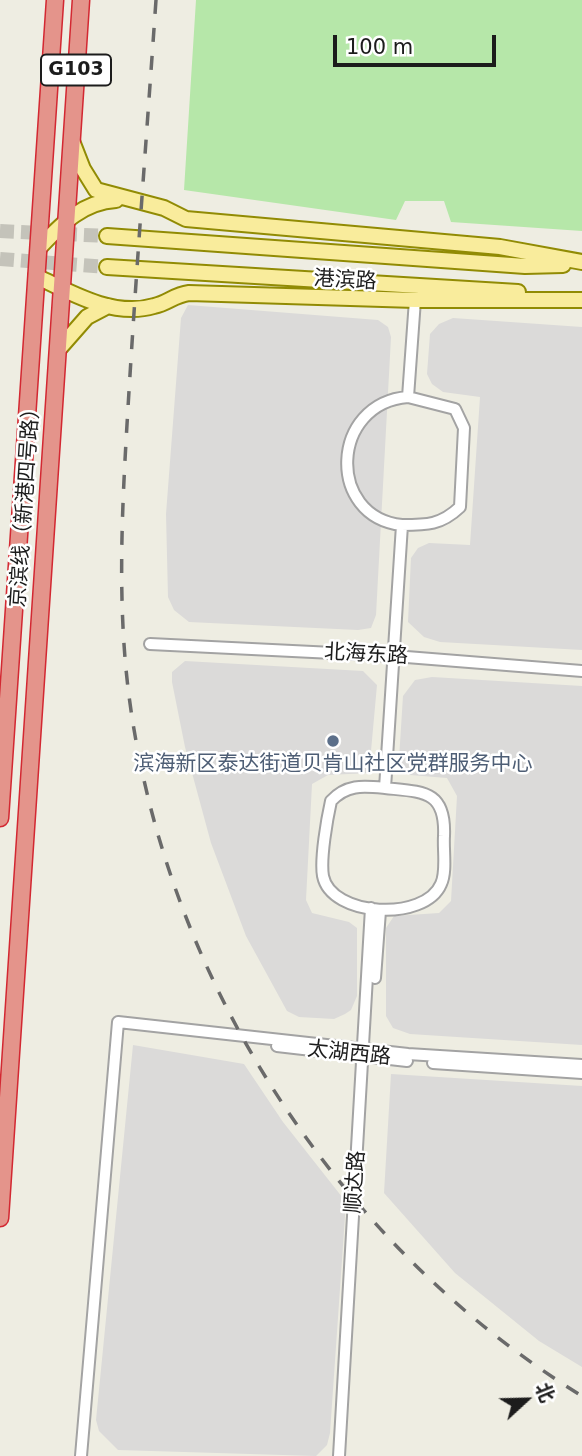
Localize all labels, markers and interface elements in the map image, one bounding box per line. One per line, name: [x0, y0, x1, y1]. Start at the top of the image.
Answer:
scale bar: [337, 21, 500, 65]
text: 100 m: [346, 35, 413, 59]
road number: G103: [41, 54, 111, 86]
street label: 港滨路: [313, 267, 377, 295]
street label: 京滨线（新港四号路）: [6, 397, 46, 609]
street label: 北海东路: [323, 640, 409, 670]
marker: 滨海新区泰达街道贝肯山社区党群服务中心: [325, 733, 341, 749]
place label: 滨海新区泰达街道贝肯山社区党群服务中心: [134, 752, 532, 778]
street label: 太湖西路: [306, 1037, 392, 1071]
street label: 顺达路: [341, 1150, 371, 1214]
north arrow: [491, 1365, 561, 1435]
text: 北: [532, 1379, 559, 1405]

